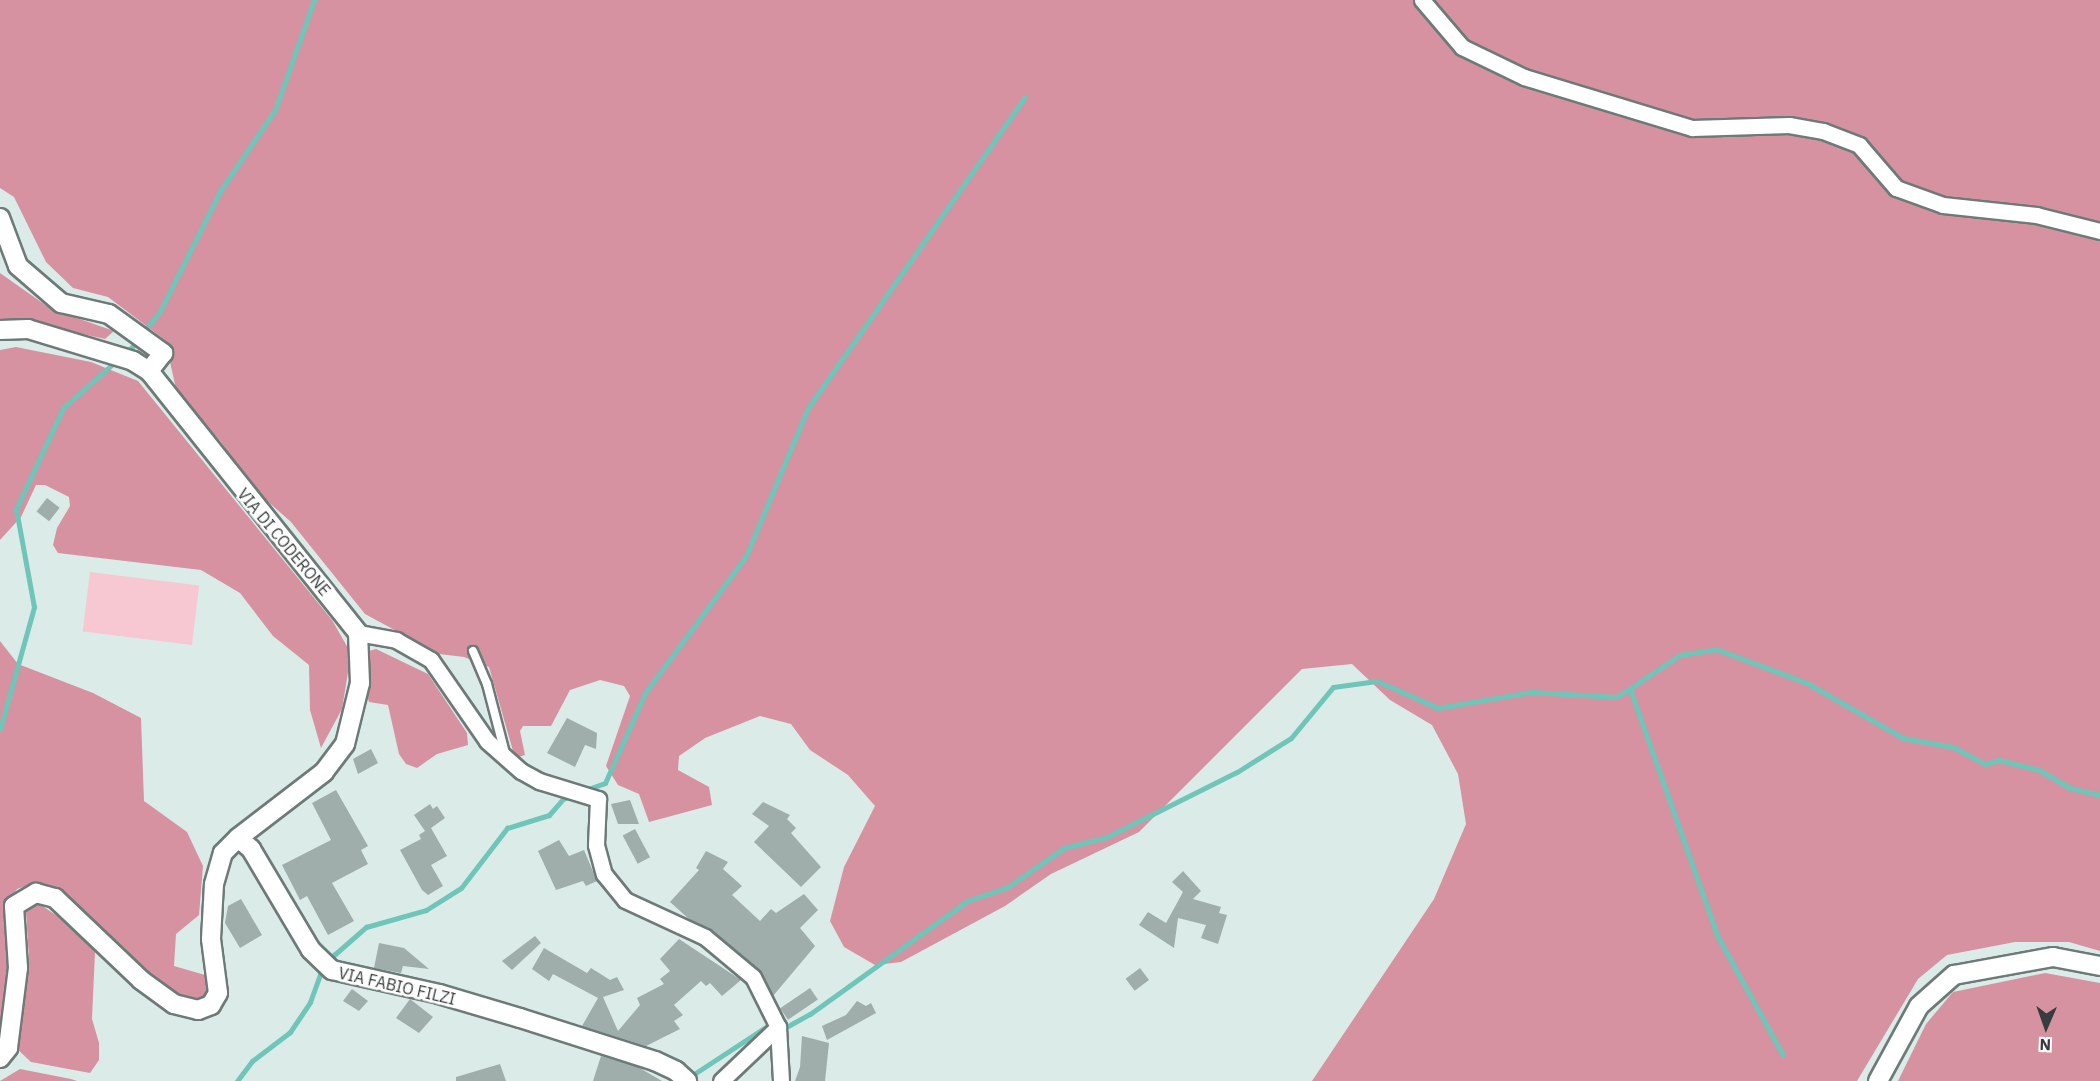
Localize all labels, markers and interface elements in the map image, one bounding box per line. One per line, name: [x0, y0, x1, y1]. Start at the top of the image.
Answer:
street label: VIA DI CODERONE: [233, 484, 335, 600]
street label: VIA FABIO FILZI: [337, 963, 457, 1009]
north arrow: [2016, 997, 2076, 1057]
text: N: [2039, 1035, 2052, 1055]

